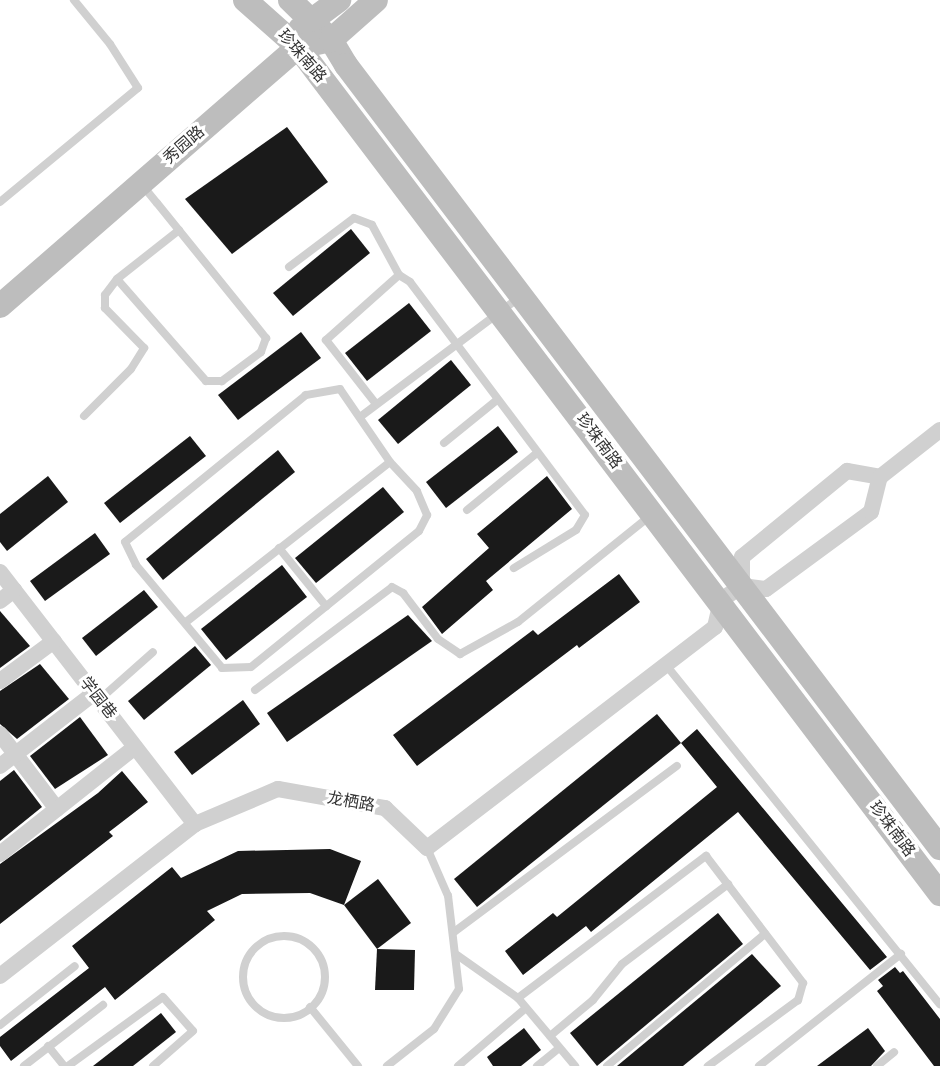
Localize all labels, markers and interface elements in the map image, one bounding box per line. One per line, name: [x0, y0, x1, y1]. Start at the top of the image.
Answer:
street label: 珍珠南路: [274, 26, 330, 86]
street label: 秀园路: [160, 122, 208, 168]
street label: 珍珠南路: [572, 410, 626, 472]
street label: 学园巷: [76, 673, 120, 723]
street label: 龙栖路: [326, 788, 376, 816]
street label: 珍珠南路: [865, 798, 919, 860]

